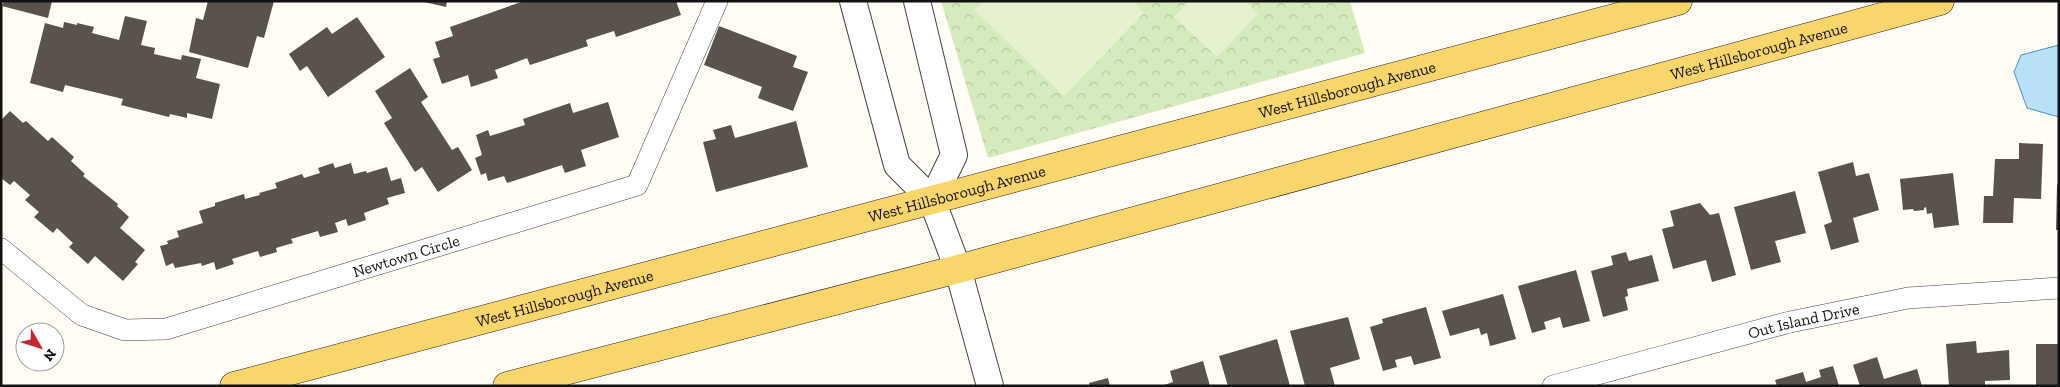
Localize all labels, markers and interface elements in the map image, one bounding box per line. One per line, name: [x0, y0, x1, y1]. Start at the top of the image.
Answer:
street label: West Hillsborough Avenue: [1668, 18, 1850, 84]
street label: West Hillsborough Avenue: [1257, 57, 1438, 122]
street label: West Hillsborough Avenue: [866, 161, 1048, 226]
street label: Newtown Circle: [350, 231, 462, 281]
street label: West Hillsborough Avenue: [474, 266, 655, 331]
street label: Out Island Drive: [1746, 299, 1861, 343]
north arrow: [15, 322, 65, 372]
text: N: [40, 345, 60, 365]

